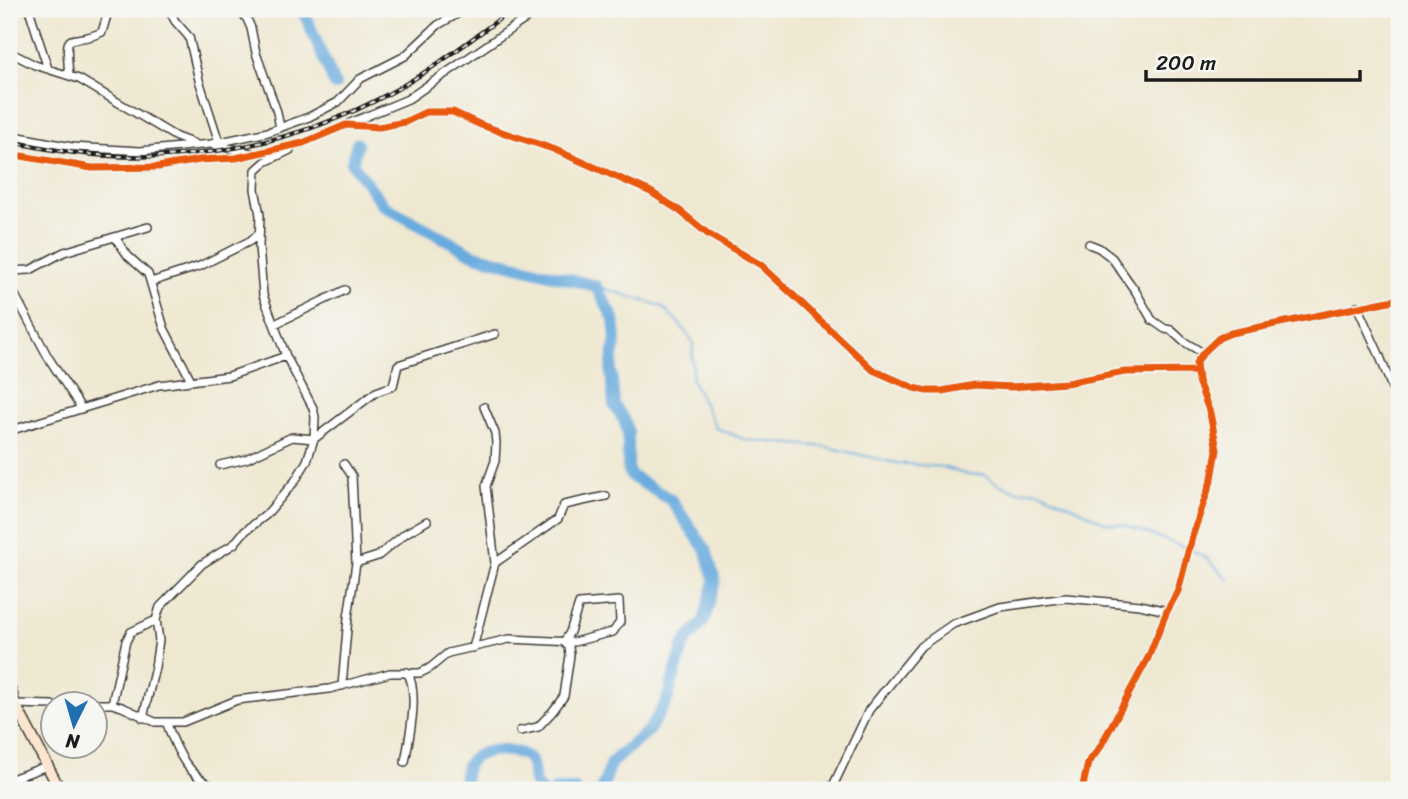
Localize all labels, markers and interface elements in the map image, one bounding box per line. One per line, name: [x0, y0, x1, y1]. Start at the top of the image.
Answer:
scale bar: [1146, 38, 1359, 82]
text: 200 m: [1156, 44, 1216, 82]
north arrow: [38, 690, 108, 760]
text: N: [64, 724, 82, 759]

